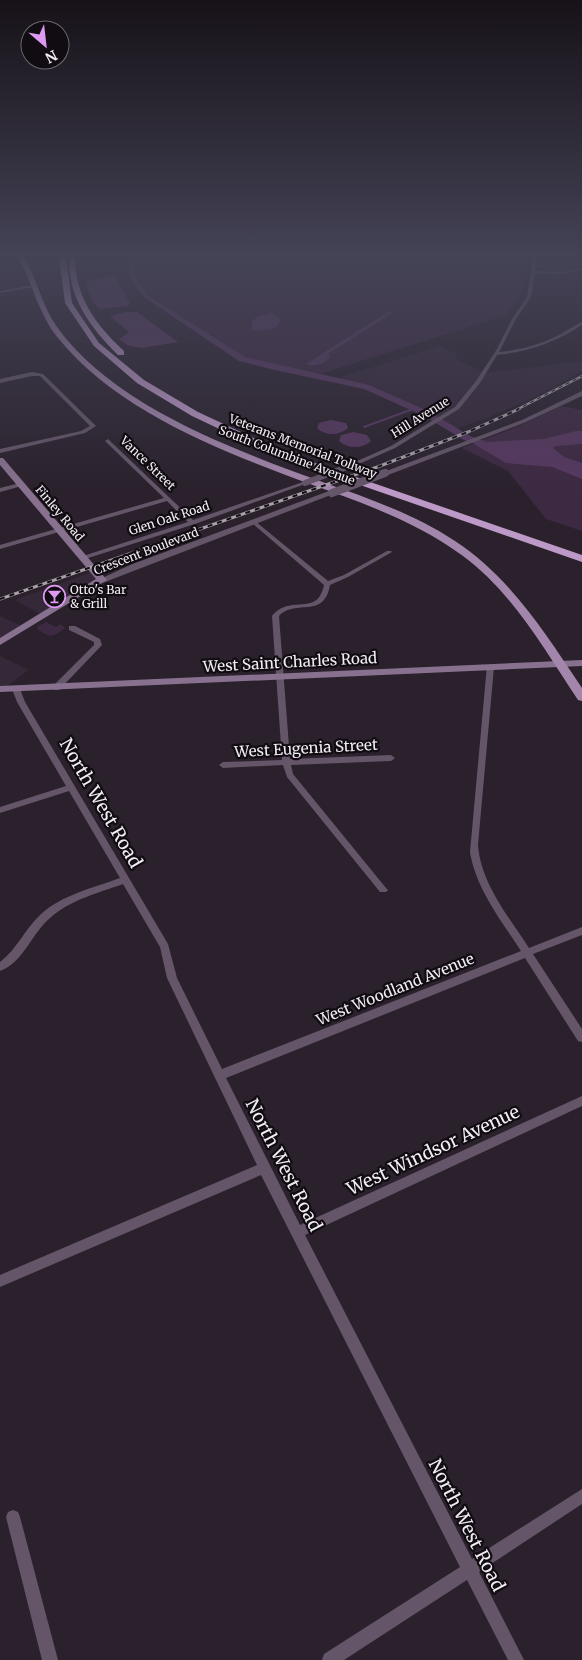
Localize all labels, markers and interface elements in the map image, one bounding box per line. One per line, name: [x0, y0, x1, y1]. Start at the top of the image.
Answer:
north arrow: [20, 20, 70, 70]
text: N: [42, 46, 60, 67]
street label: Hill Avenue: [388, 393, 452, 441]
street label: Veterans Memorial Tollway: [226, 410, 379, 481]
street label: South Columbine Avenue: [217, 422, 357, 488]
street label: Vance Street: [116, 432, 179, 493]
street label: Finley Road: [32, 482, 88, 544]
street label: Glen Oak Road: [127, 498, 211, 538]
street label: Crescent Boulevard: [92, 524, 200, 578]
place label: Otto's Bar & Grill: [70, 582, 127, 611]
bar icon: Otto's Bar & Grill: [42, 584, 66, 608]
street label: West Saint Charles Road: [201, 648, 378, 676]
street label: North West Road: [55, 734, 148, 872]
street label: West Eugenia Street: [233, 735, 378, 761]
street label: West Woodland Avenue: [312, 949, 477, 1030]
street label: North West Road: [241, 1095, 327, 1235]
street label: West Windsor Avenue: [342, 1100, 523, 1201]
street label: North West Road: [424, 1455, 510, 1595]

